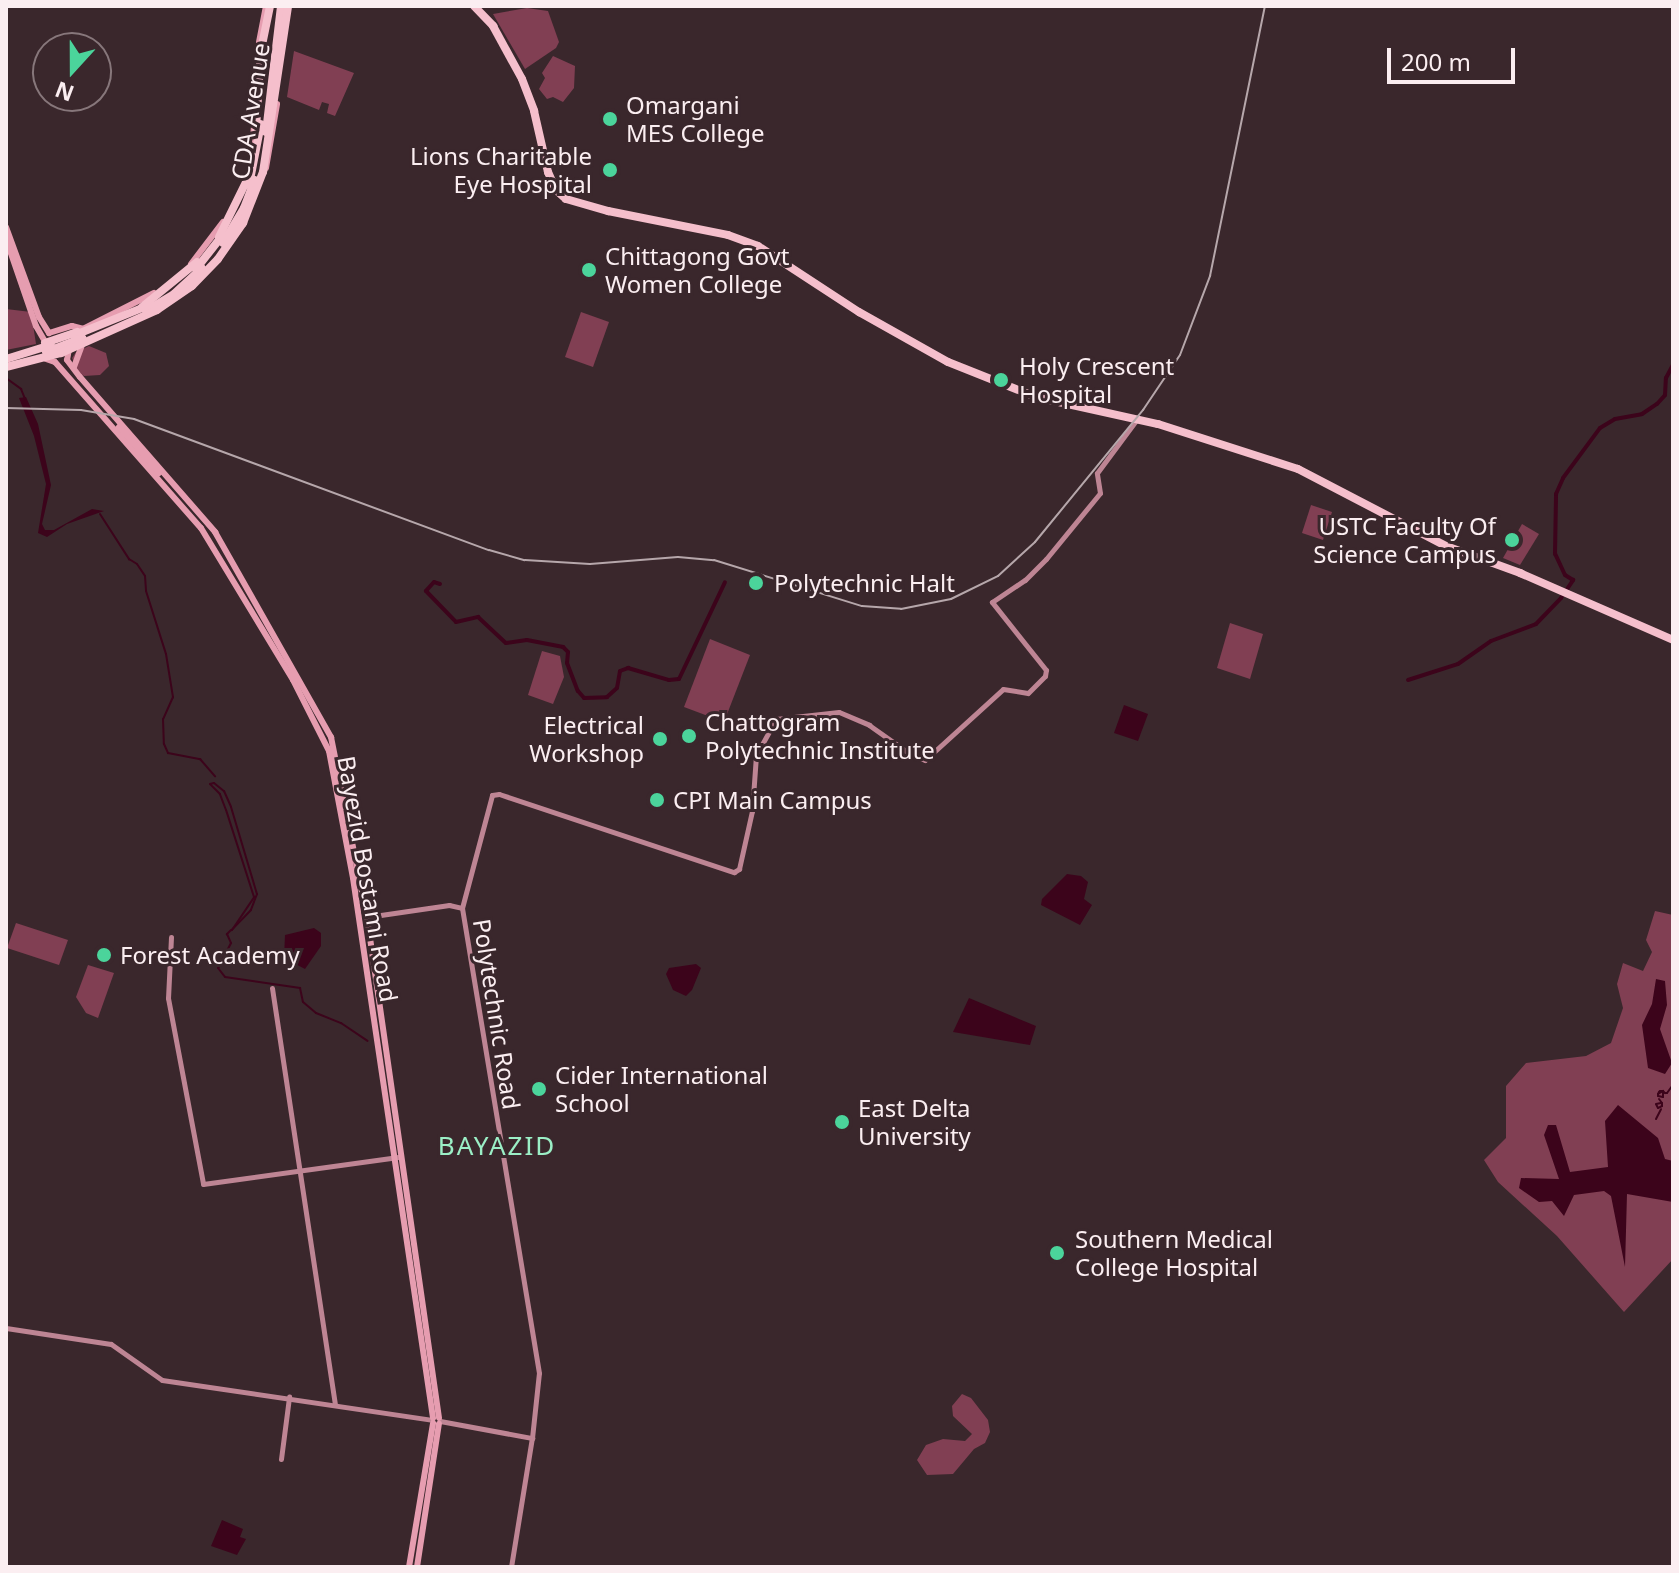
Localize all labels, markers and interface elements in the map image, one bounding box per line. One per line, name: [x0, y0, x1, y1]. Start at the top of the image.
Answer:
north arrow: [32, 32, 112, 112]
scale bar: [1391, 32, 1519, 82]
street label: CDA Avenue: [225, 41, 275, 181]
text: 200 m: [1401, 45, 1471, 78]
text: N: [50, 75, 78, 110]
place label: Omargani MES College: [626, 91, 764, 147]
marker: Omargani MES College: [601, 110, 619, 128]
place label: Lions Charitable Eye Hospital: [410, 142, 592, 198]
marker: Lions Charitable Eye Hospital: [599, 159, 621, 181]
place label: Chittagong Govt Women College: [605, 242, 789, 298]
marker: Chittagong Govt Women College: [580, 261, 598, 279]
place label: Holy Crescent Hospital: [1019, 352, 1174, 408]
marker: Holy Crescent Hospital: [990, 369, 1012, 391]
place label: USTC Faculty Of Science Campus: [1313, 512, 1496, 568]
marker: USTC Faculty Of Science Campus: [1503, 531, 1521, 549]
place label: Polytechnic Halt: [774, 569, 955, 597]
marker: Polytechnic Halt: [745, 572, 767, 594]
place label: Chattogram Polytechnic Institute: [705, 708, 935, 764]
place label: Electrical Workshop: [529, 711, 644, 767]
marker: Chattogram Polytechnic Institute: [680, 727, 698, 745]
marker: Electrical Workshop: [651, 730, 669, 748]
street label: Bayezid Bostami Road: [332, 754, 404, 1004]
place label: CPI Main Campus: [673, 786, 872, 814]
marker: CPI Main Campus: [648, 791, 666, 809]
street label: Polytechnic Road: [468, 917, 526, 1111]
place label: Forest Academy: [120, 941, 300, 969]
marker: Forest Academy: [95, 946, 113, 964]
place label: Cider International School: [555, 1061, 768, 1117]
marker: Cider International School: [530, 1080, 548, 1098]
place label: East Delta University: [858, 1094, 971, 1150]
marker: East Delta University: [833, 1113, 851, 1131]
district label: BAYAZID: [438, 1130, 556, 1162]
place label: Southern Medical College Hospital: [1075, 1225, 1273, 1281]
marker: Southern Medical College Hospital: [1046, 1242, 1068, 1264]

